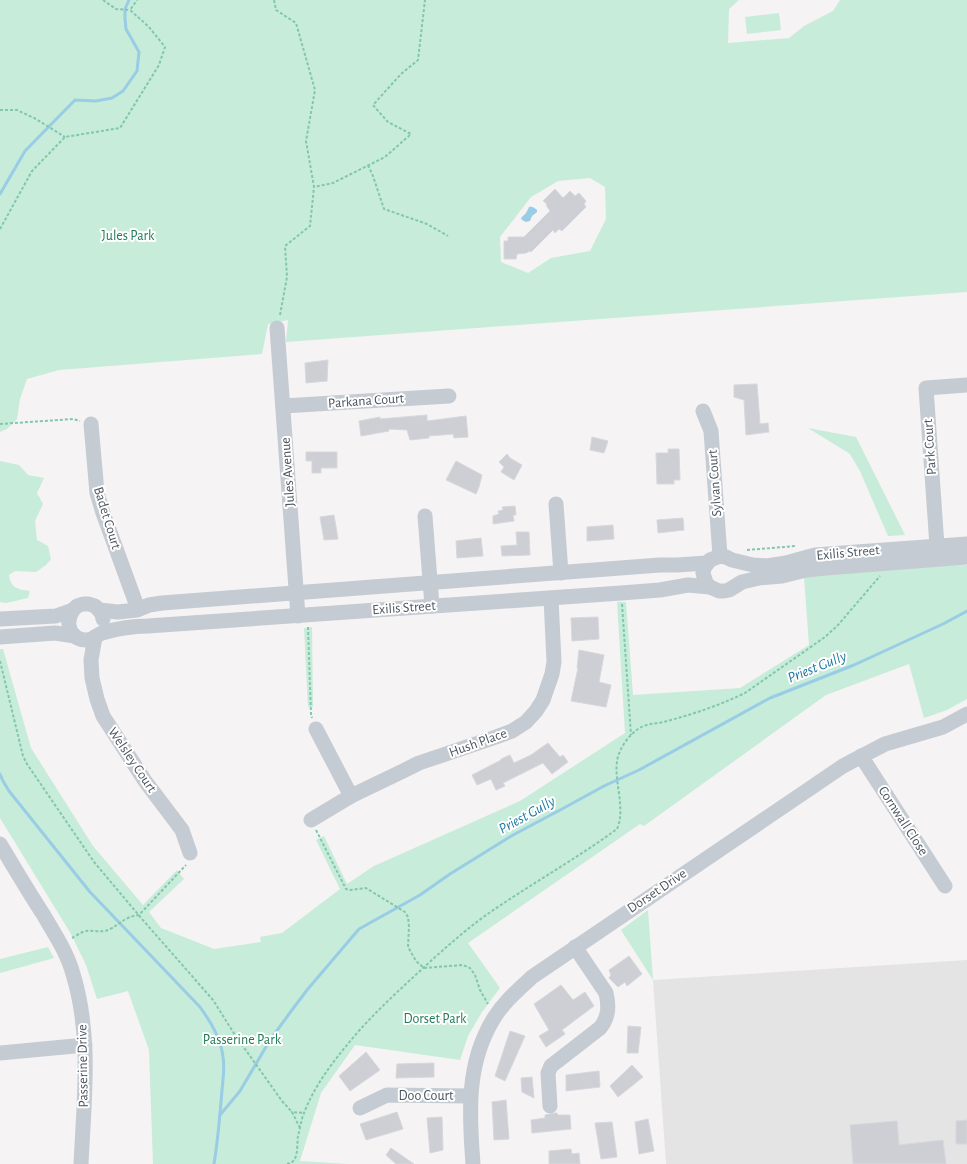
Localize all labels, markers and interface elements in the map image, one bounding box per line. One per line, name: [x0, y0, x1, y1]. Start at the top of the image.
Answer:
park label: Jules Park: [102, 229, 155, 243]
street label: Parkana Court: [328, 391, 405, 411]
street label: Park Court: [921, 418, 939, 476]
street label: Jules Avenue: [279, 437, 297, 507]
street label: Sylvan Court: [706, 448, 724, 517]
street label: Badet Court: [91, 485, 123, 551]
street label: Exilis Street: [816, 543, 881, 563]
street label: Exilis Street: [372, 599, 437, 617]
water label: Priest Gully: [785, 648, 849, 686]
street label: Welsley Court: [105, 725, 159, 795]
street label: Hush Place: [447, 726, 509, 760]
street label: Cornwall Close: [876, 784, 930, 858]
water label: Priest Gully: [496, 793, 558, 837]
street label: Dorset Drive: [625, 866, 689, 916]
park label: Dorset Park: [404, 1012, 467, 1026]
street label: Passerine Drive: [75, 1024, 91, 1108]
park label: Passerine Park: [203, 1033, 282, 1047]
street label: Doo Court: [399, 1089, 454, 1103]

